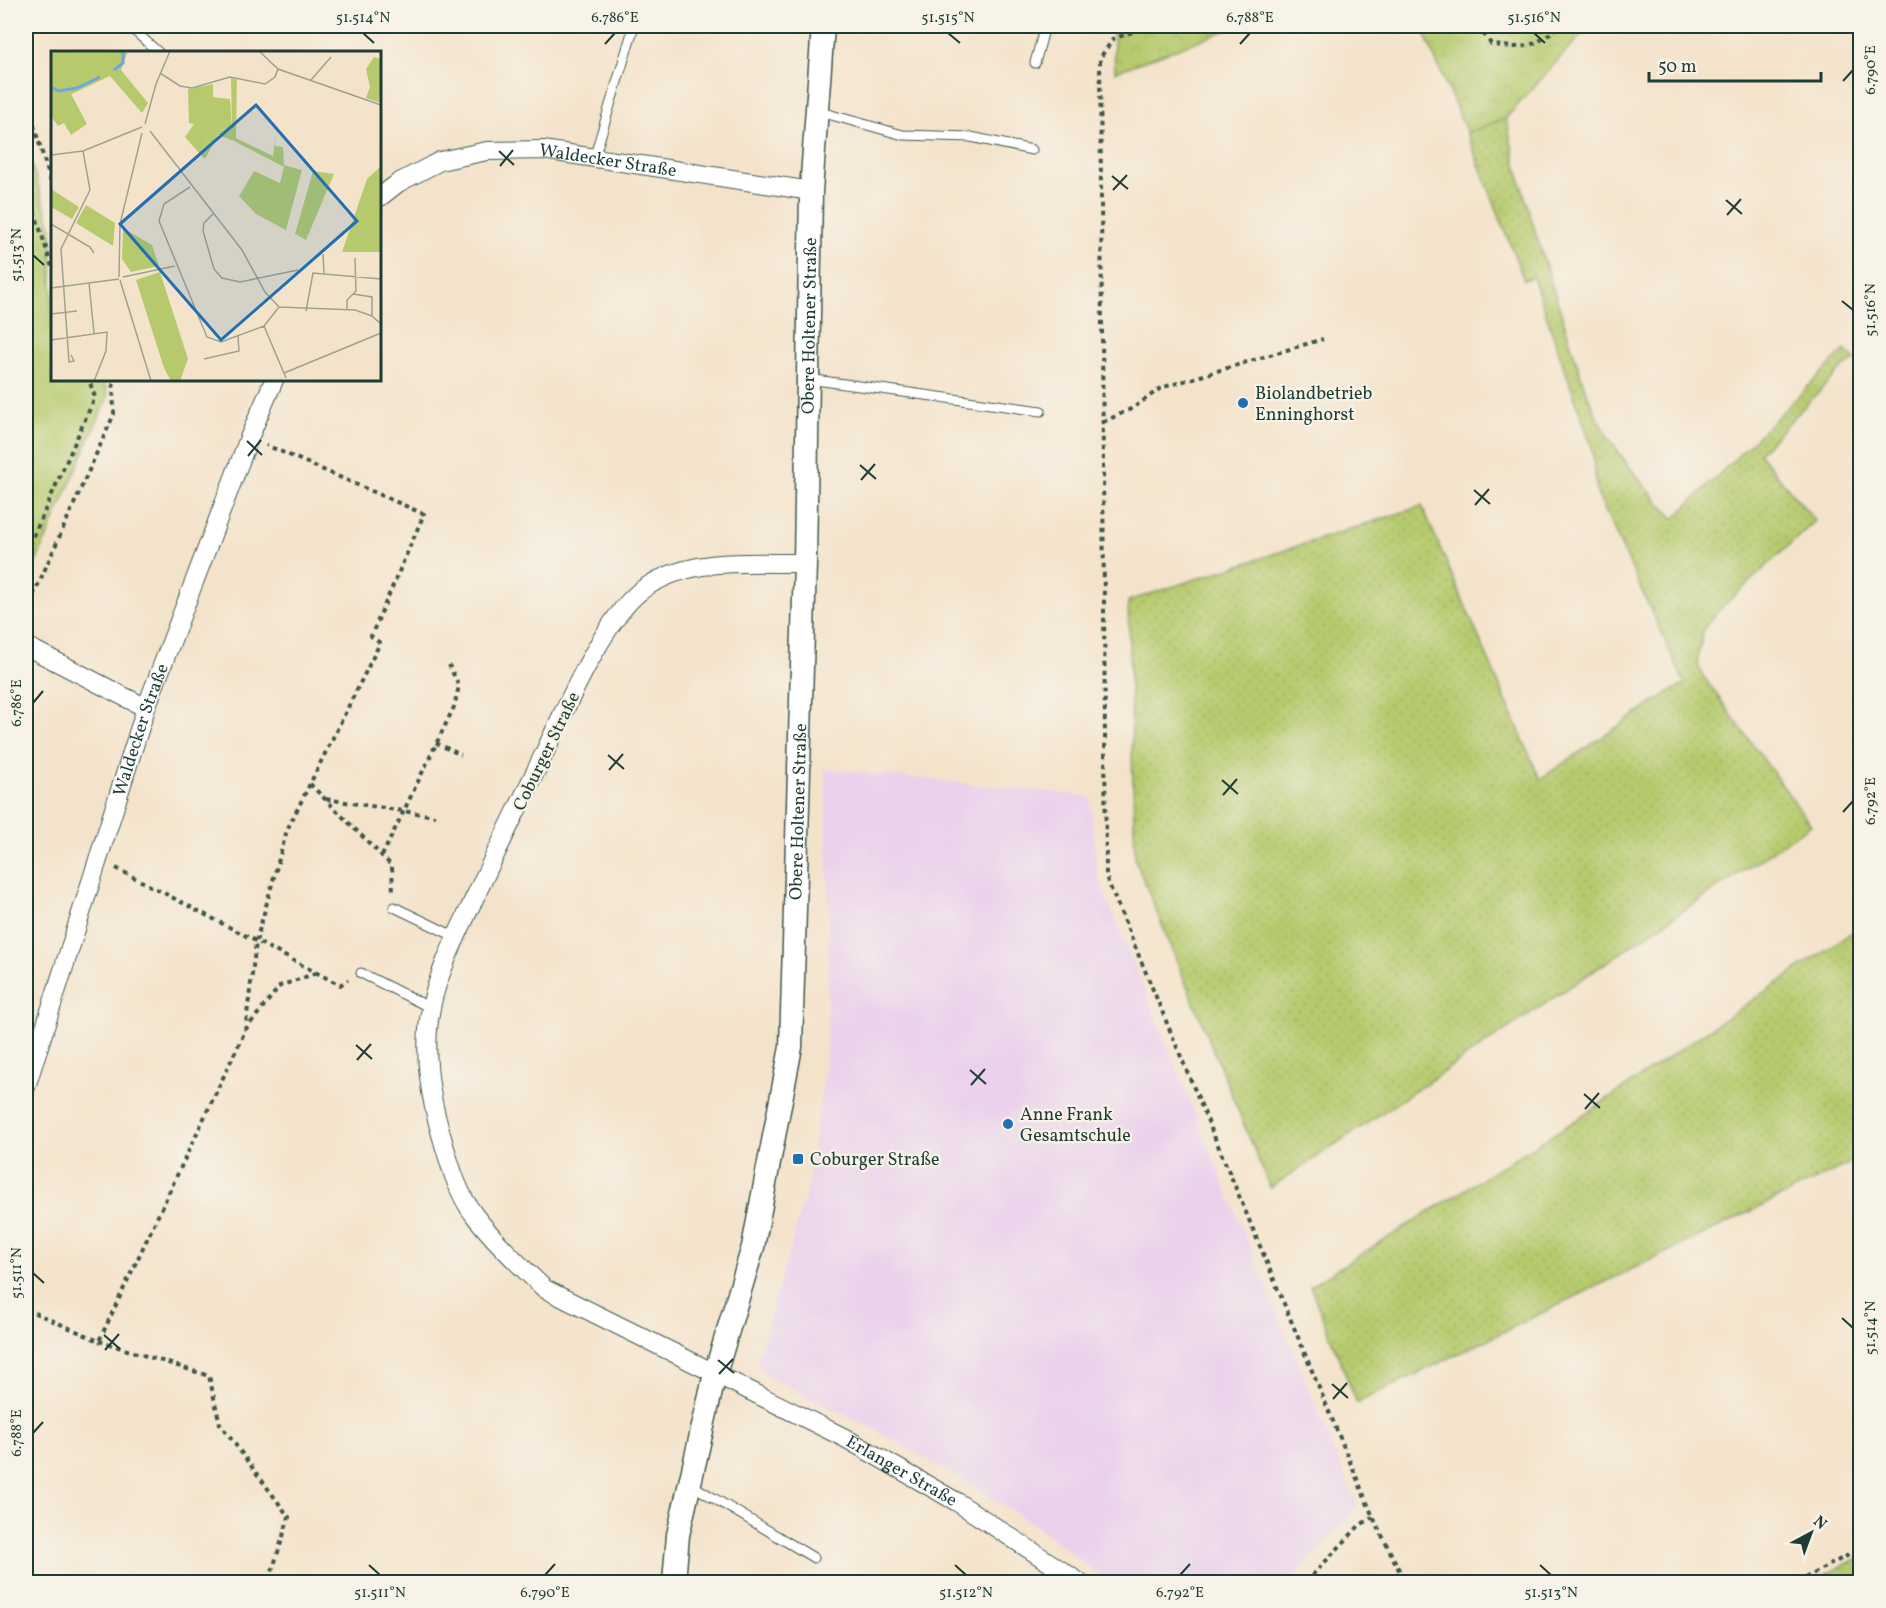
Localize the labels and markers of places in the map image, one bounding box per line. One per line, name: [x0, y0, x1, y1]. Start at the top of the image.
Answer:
place label: Biolandbetrieb Enninghorst: [1255, 382, 1372, 428]
marker: Biolandbetrieb Enninghorst: [1236, 396, 1250, 410]
place label: Anne Frank Gesamtschule: [1020, 1103, 1131, 1149]
marker: Anne Frank Gesamtschule: [1001, 1117, 1015, 1131]
place label: Coburger Straße: [810, 1148, 940, 1173]
marker: Coburger Straße: [791, 1152, 805, 1166]

